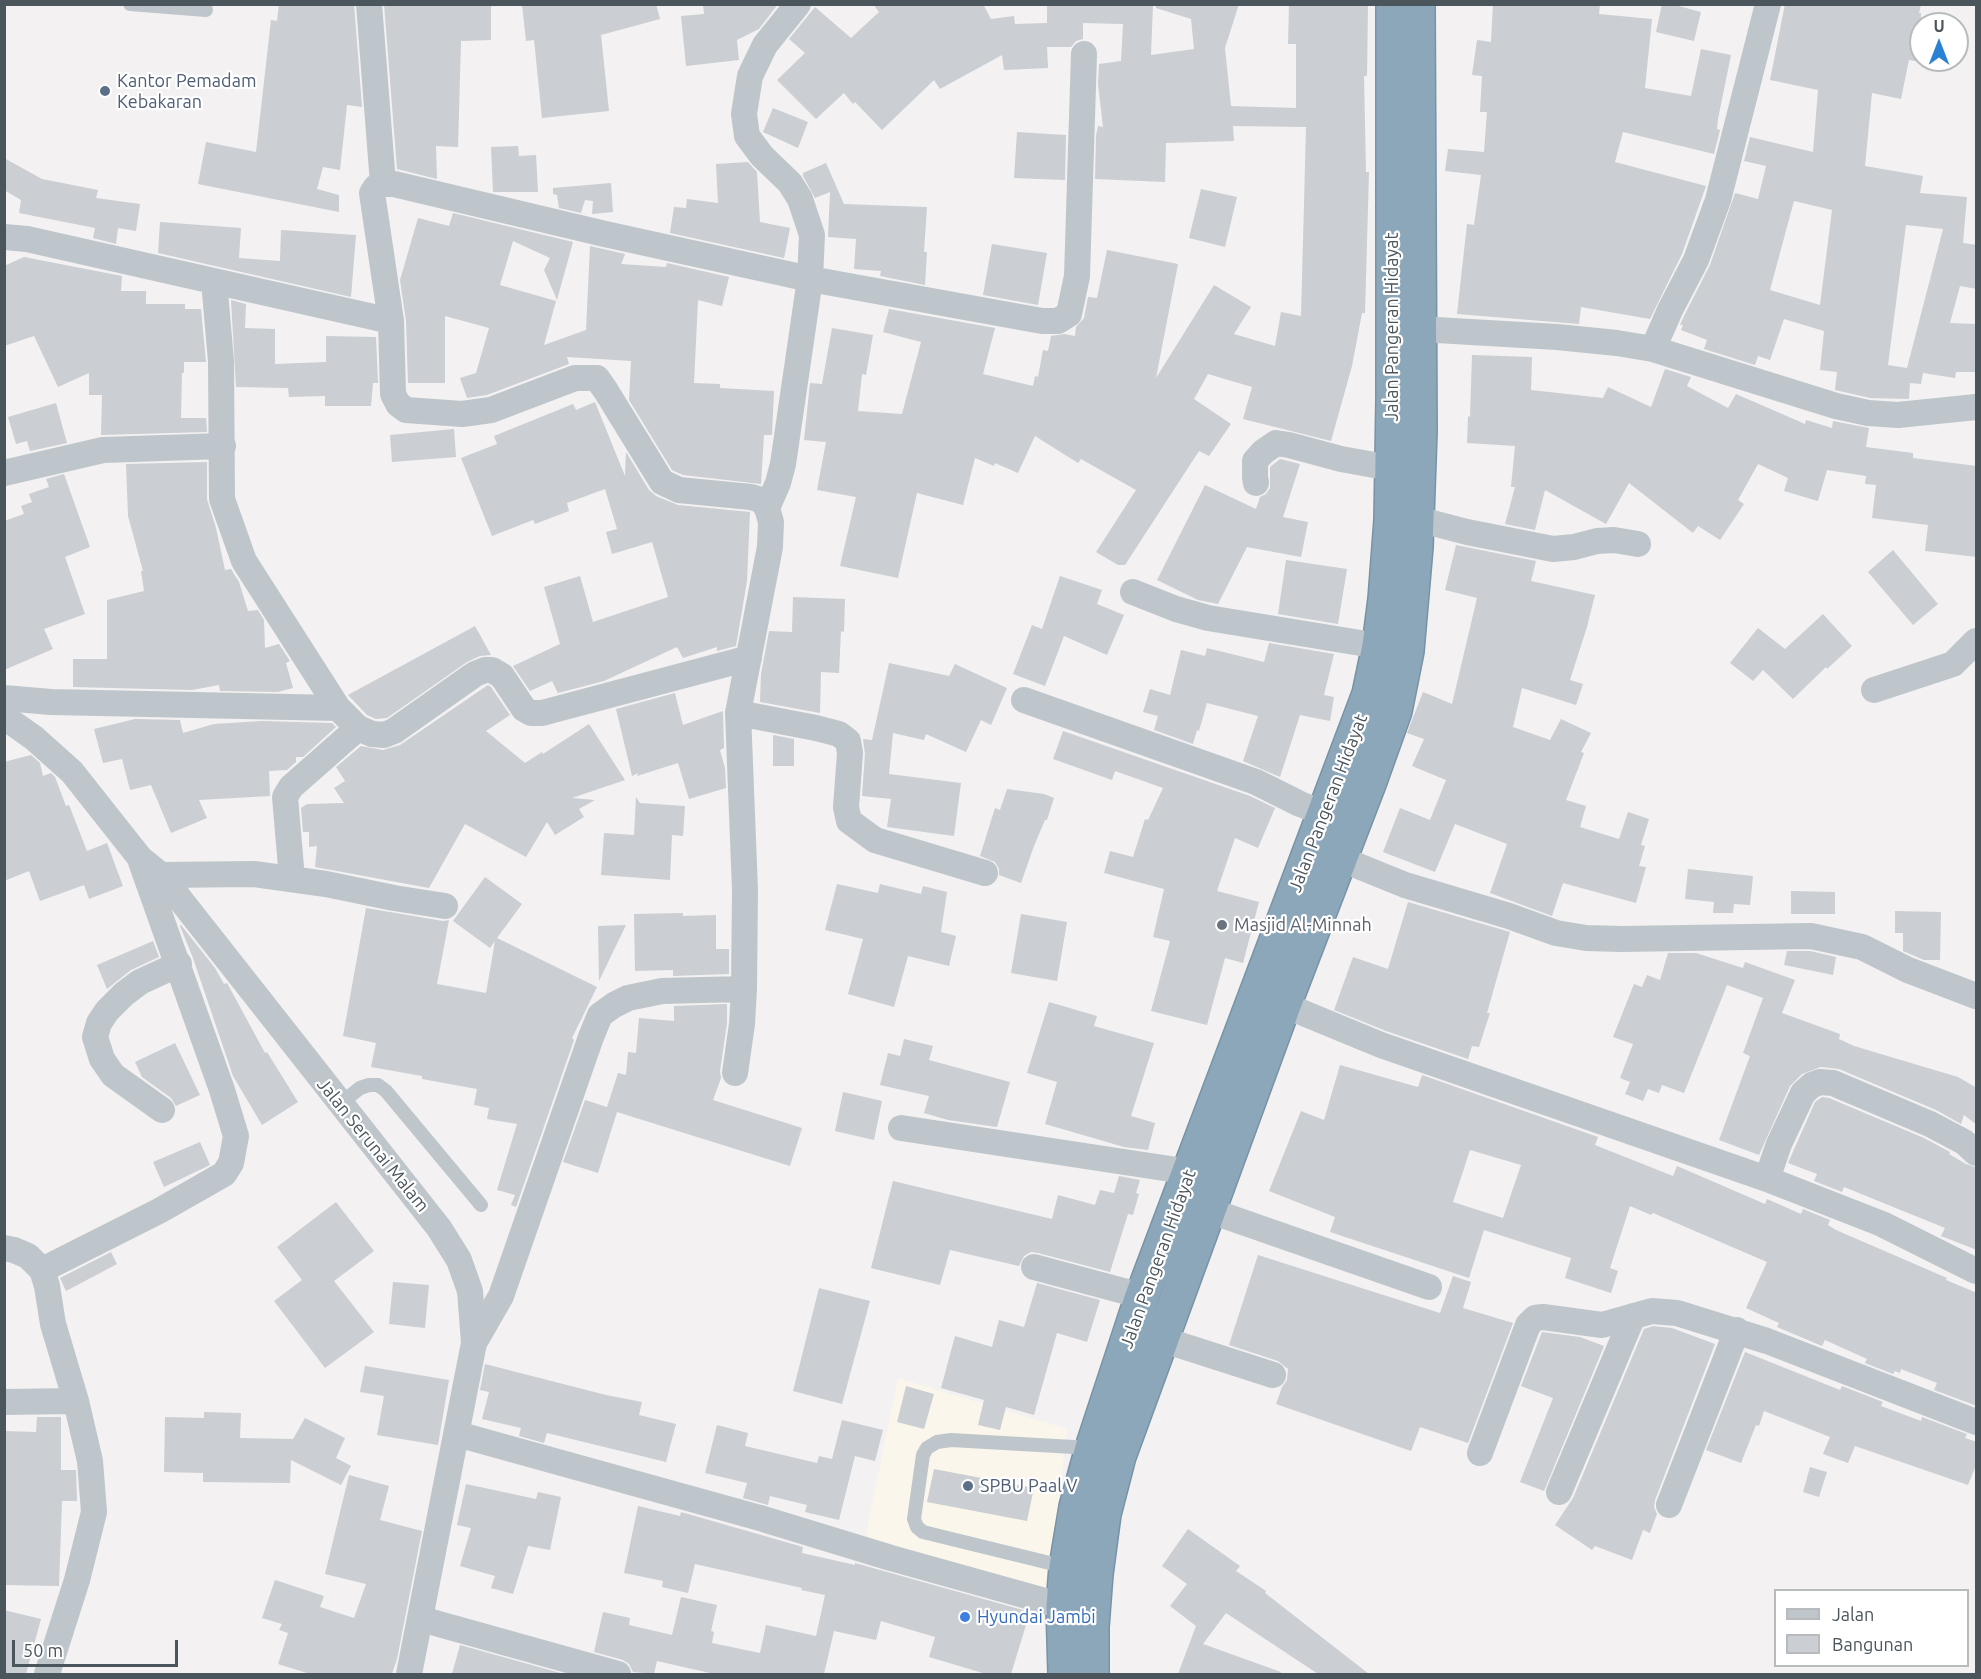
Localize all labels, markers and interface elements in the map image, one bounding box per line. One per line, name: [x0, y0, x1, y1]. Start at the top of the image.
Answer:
north arrow: [1909, 12, 1969, 72]
text: U: [1933, 17, 1945, 35]
place label: Kantor Pemadam Kebakaran: [117, 70, 256, 112]
marker: Kantor Pemadam Kebakaran: [98, 84, 112, 98]
street label: Jalan Pangeran Hidayat: [1381, 232, 1403, 422]
street label: Jalan Pangeran Hidayat: [1284, 711, 1372, 895]
place label: Masjid Al-Minnah: [1234, 914, 1372, 936]
marker: Masjid Al-Minnah: [1215, 918, 1229, 932]
street label: Jalan Serunai Malam: [313, 1074, 433, 1216]
street label: Jalan Pangeran Hidayat: [1116, 1166, 1200, 1352]
place label: SPBU Paal V: [980, 1475, 1077, 1497]
marker: SPBU Paal V: [961, 1479, 975, 1493]
legend: [1774, 1589, 1969, 1667]
text: Jalan: [1832, 1604, 1874, 1624]
place label: Hyundai Jambi: [977, 1606, 1096, 1628]
marker: Hyundai Jambi: [958, 1610, 972, 1624]
scale bar: [15, 1628, 182, 1666]
text: Bangunan: [1832, 1634, 1913, 1654]
text: 50 m: [23, 1640, 63, 1660]

